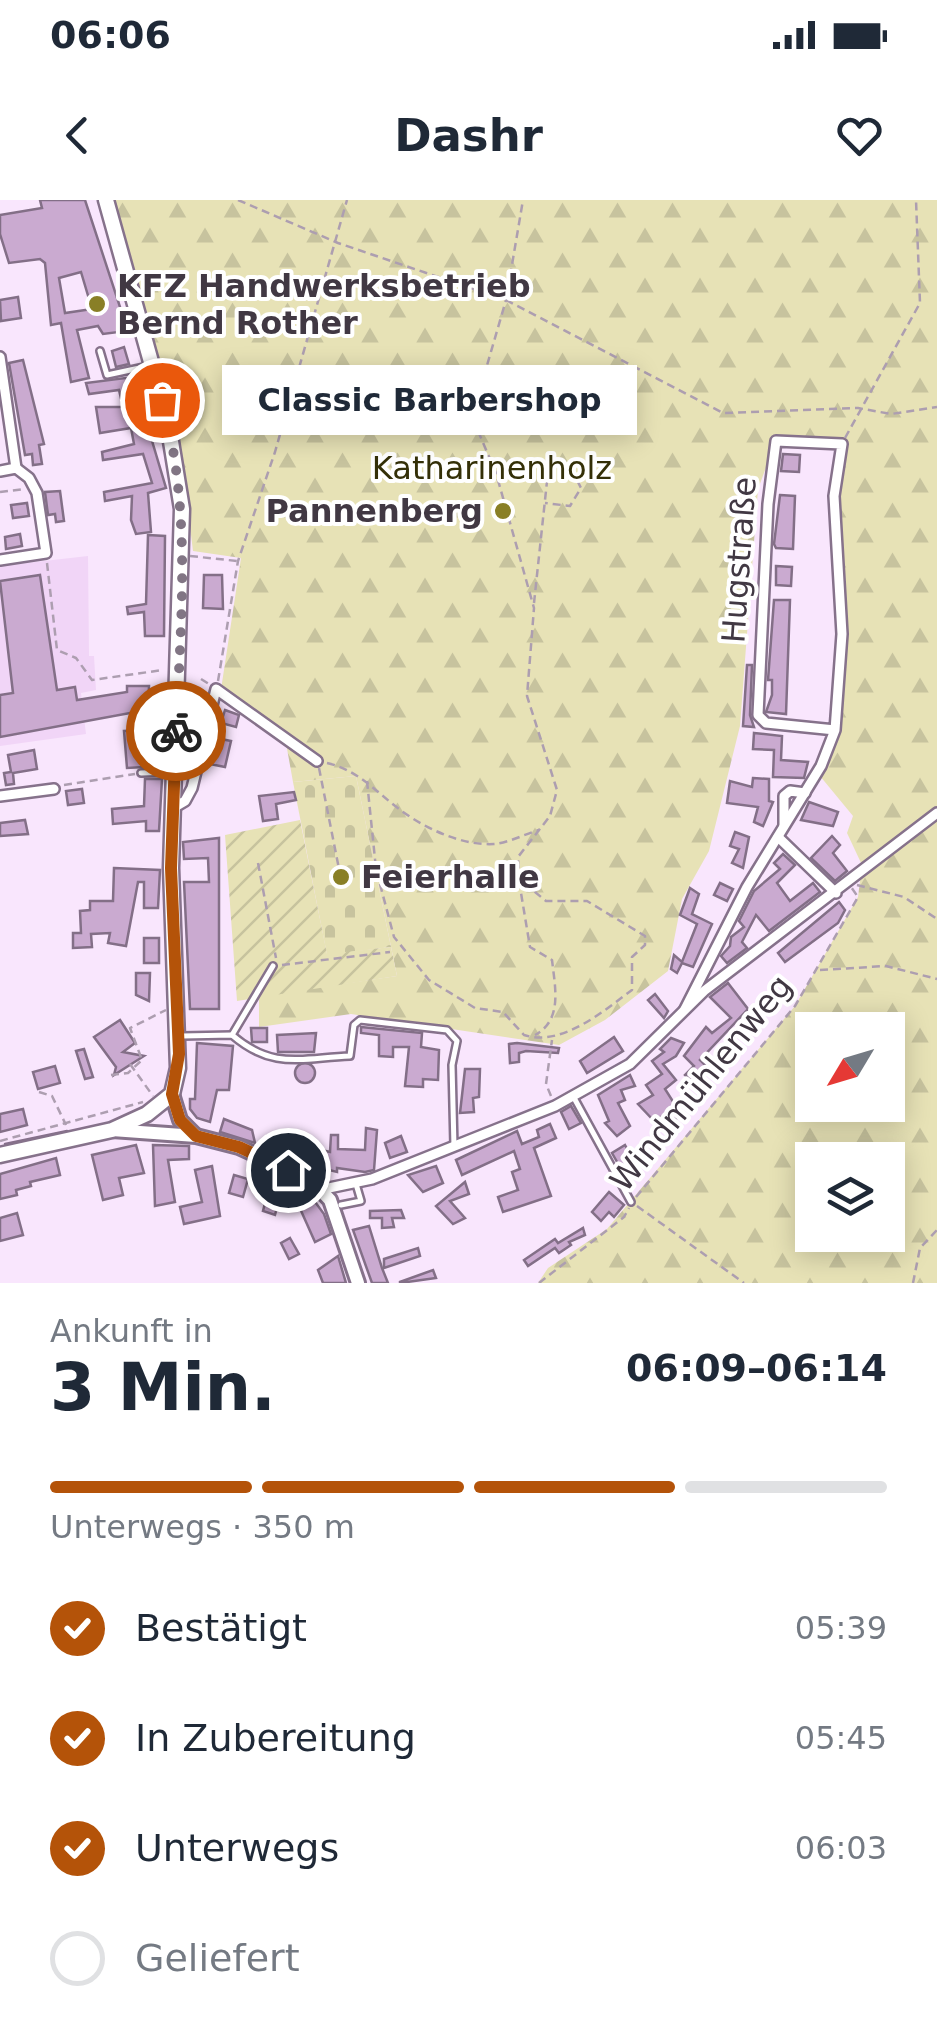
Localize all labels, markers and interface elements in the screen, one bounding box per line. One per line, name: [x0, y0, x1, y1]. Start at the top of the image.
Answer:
text: 06:06: [50, 13, 171, 57]
icon: back: [50, 108, 105, 163]
icon: heart: [832, 108, 887, 163]
text: Dashr: [394, 109, 543, 162]
place label: KFZ Handwerksbetrieb Bernd Rother: [117, 267, 531, 342]
marker: KFZ Handwerksbetrieb Bernd Rother: [86, 293, 108, 315]
pin: [120, 358, 205, 443]
callout: Classic Barbershop: [222, 365, 637, 435]
icon: bag: [135, 373, 190, 428]
text: Classic Barbershop: [257, 381, 602, 419]
park label: Katharinenholz: [372, 449, 612, 487]
street label: Hugstraße: [714, 476, 764, 644]
place label: Pannenberg: [265, 492, 483, 530]
marker: Pannenberg: [492, 500, 514, 522]
courier: [126, 681, 226, 781]
icon: bike: [149, 704, 204, 759]
place label: Feierhalle: [361, 858, 540, 896]
marker: Feierhalle: [330, 866, 352, 888]
street label: Windmühlenweg: [602, 967, 800, 1199]
north arrow: [795, 1012, 905, 1122]
map controls: [795, 1012, 905, 1252]
pin: [246, 1128, 331, 1213]
button: layers: [795, 1142, 905, 1252]
icon: home: [261, 1143, 316, 1198]
text: Ankunft in: [50, 1312, 213, 1350]
text: 06:09–06:14: [626, 1346, 887, 1390]
text: 3 Min.: [50, 1350, 276, 1425]
text: Unterwegs · 350 m: [50, 1508, 355, 1546]
icon: check: [50, 1601, 105, 1656]
text: Bestätigt: [135, 1606, 307, 1650]
text: 05:39: [795, 1609, 887, 1647]
icon: check: [50, 1711, 105, 1766]
text: In Zubereitung: [135, 1716, 416, 1760]
text: 05:45: [795, 1719, 887, 1757]
icon: check: [50, 1821, 105, 1876]
text: Unterwegs: [135, 1826, 339, 1870]
text: 06:03: [795, 1829, 887, 1867]
text: Geliefert: [135, 1936, 300, 1980]

